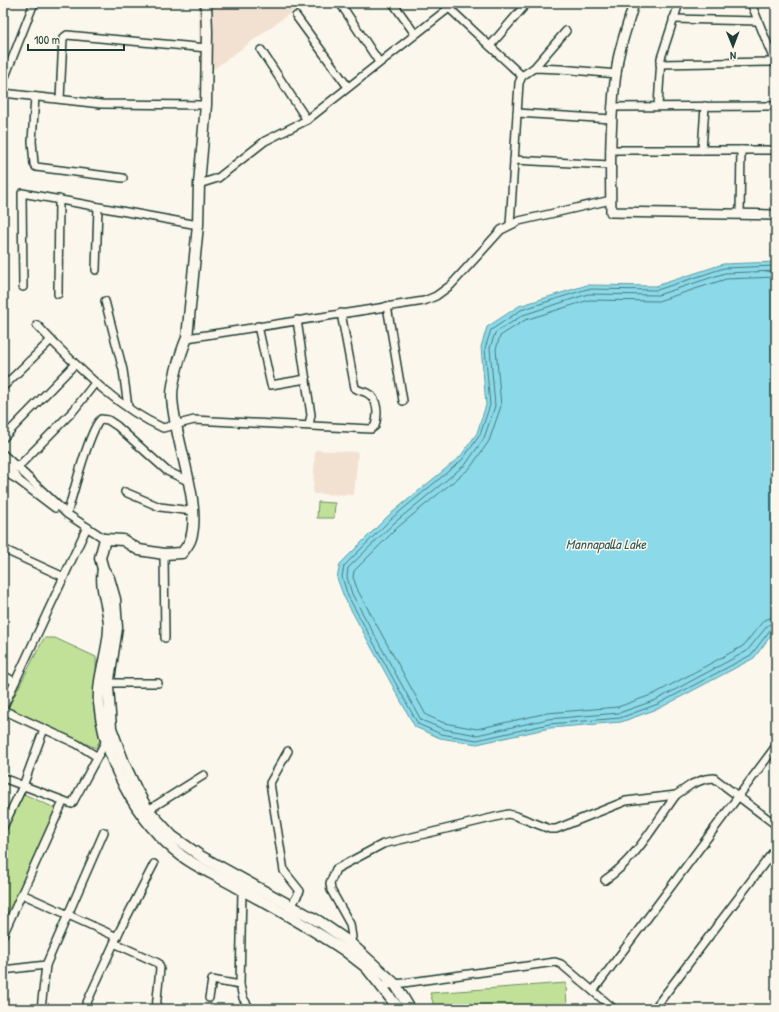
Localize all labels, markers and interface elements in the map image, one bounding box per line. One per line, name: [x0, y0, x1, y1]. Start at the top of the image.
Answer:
scale bar: [28, 26, 124, 52]
north arrow: [713, 26, 753, 66]
text: 100 m: [34, 31, 60, 48]
text: N: [730, 49, 736, 63]
water label: Mannapalla Lake: [566, 534, 648, 554]

